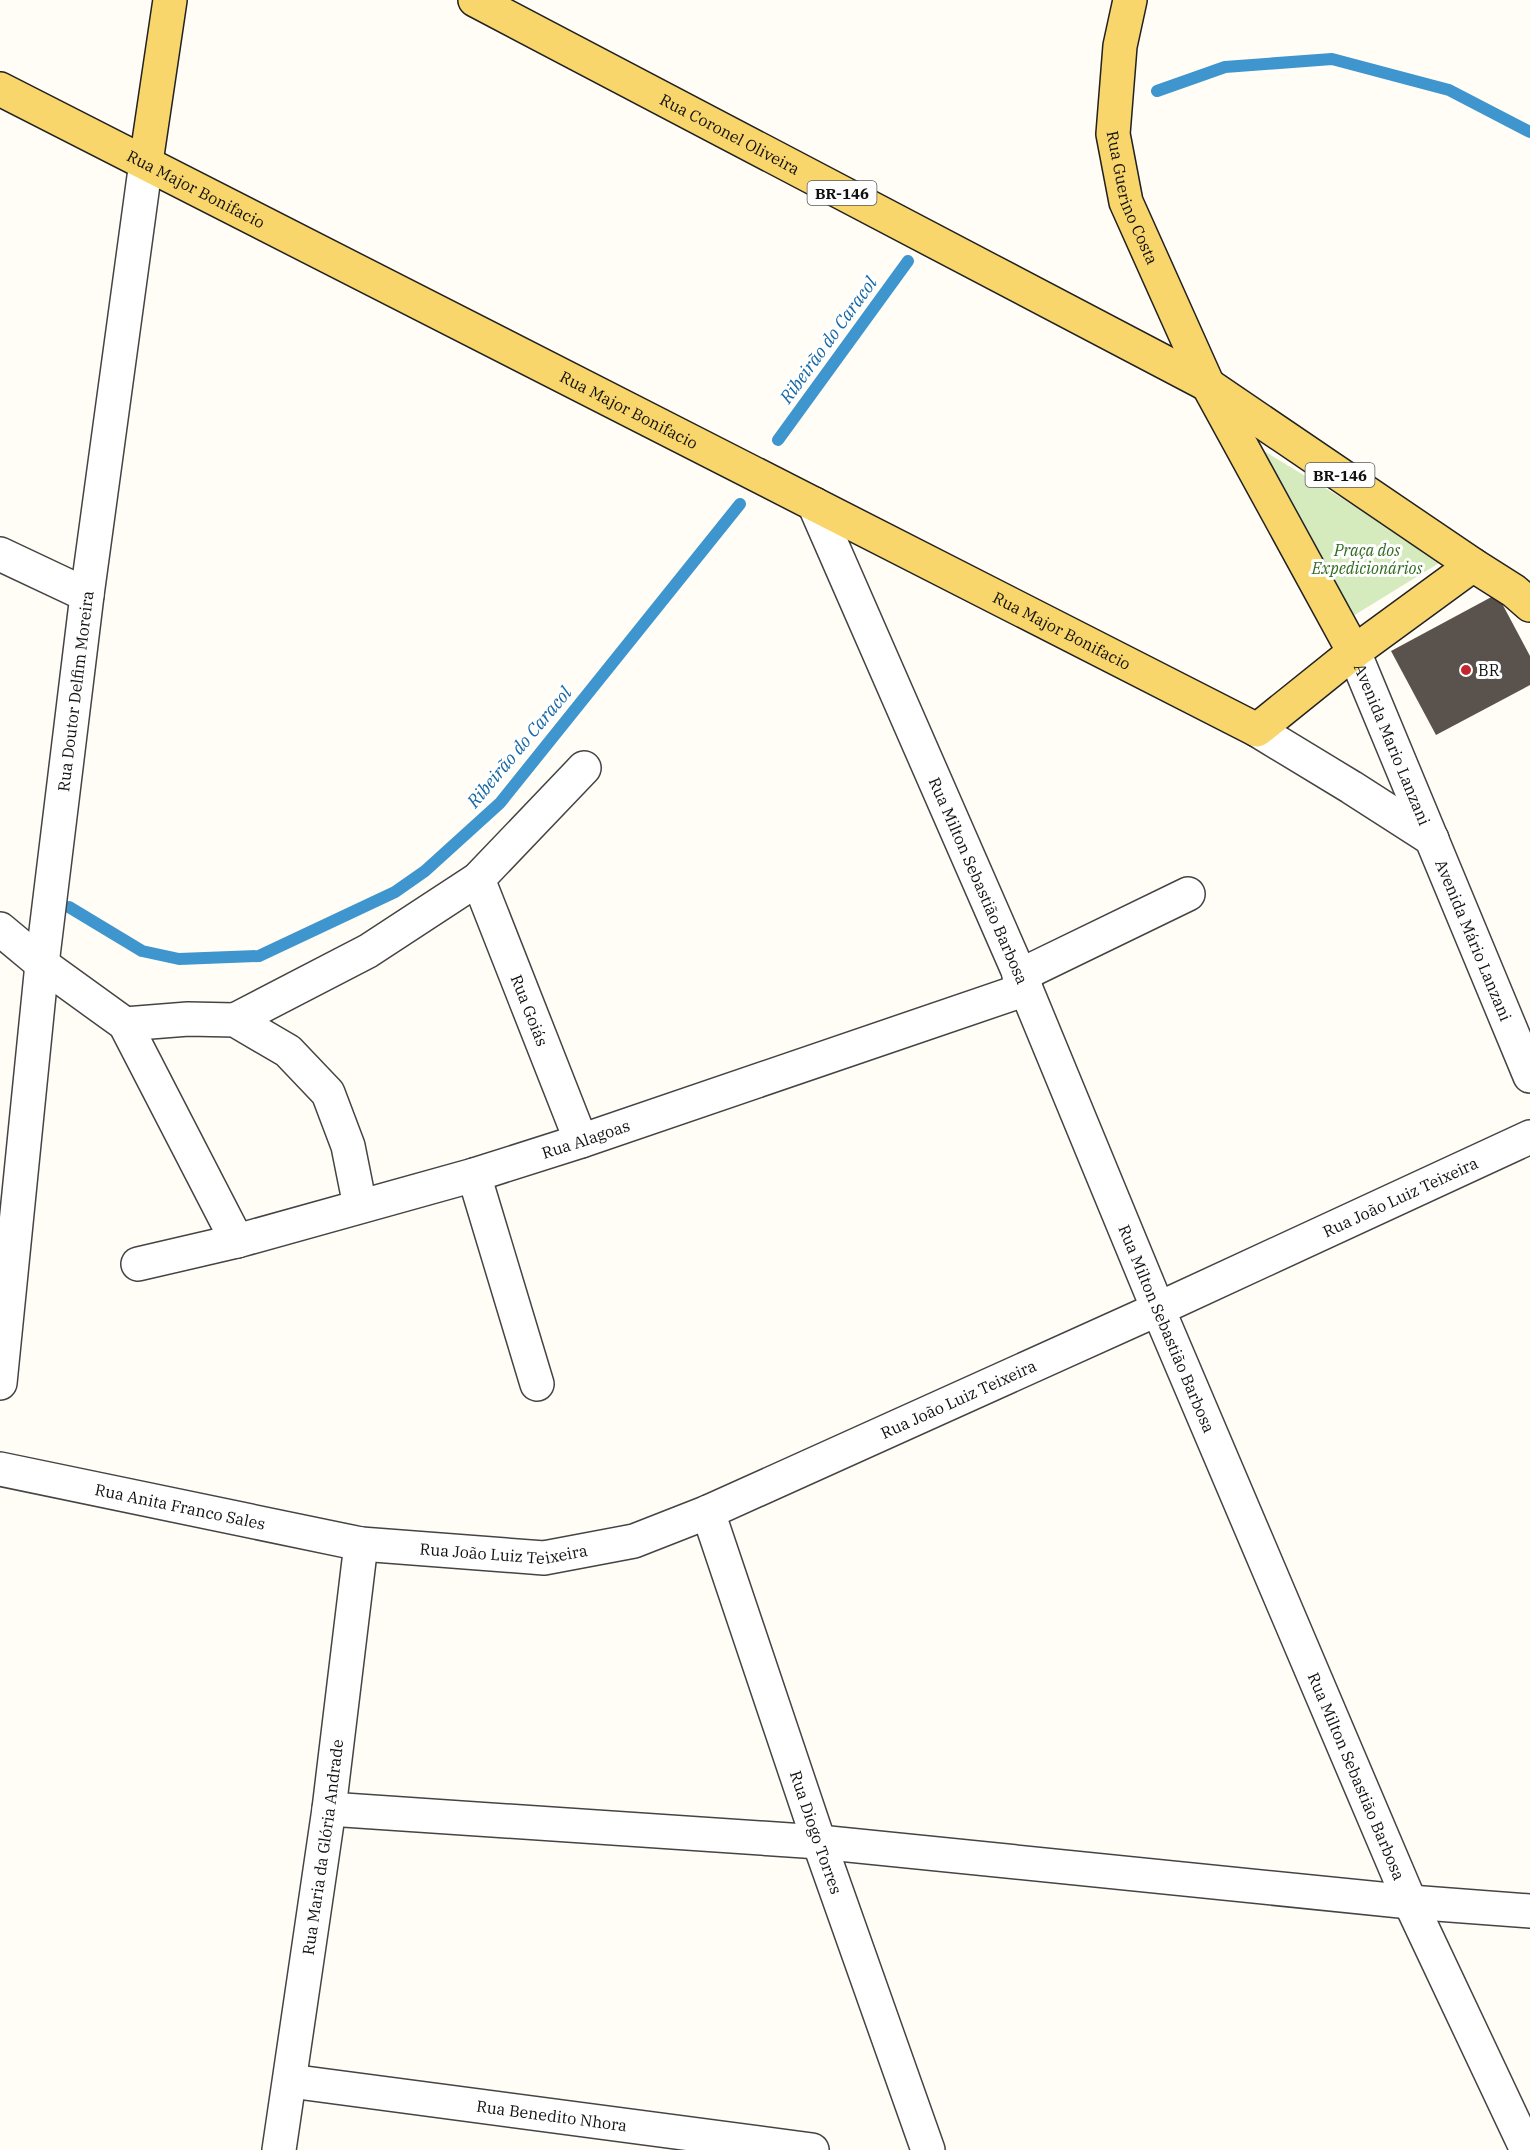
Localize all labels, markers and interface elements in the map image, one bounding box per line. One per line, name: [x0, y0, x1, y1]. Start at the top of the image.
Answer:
street label: Rua Coronel Oliveira: [657, 89, 803, 179]
street label: Rua Guerino Costa: [1103, 129, 1163, 268]
street label: Rua Major Bonifacio: [124, 145, 268, 232]
road number: BR-146: [808, 181, 876, 205]
water label: Ribeirão do Caracol: [774, 271, 882, 409]
street label: Rua Major Bonifacio: [557, 366, 701, 453]
road number: BR-146: [1306, 463, 1374, 487]
park label: Praça dos Expedicionários: [1311, 540, 1422, 578]
street label: Rua Major Bonifacio: [990, 587, 1134, 674]
street label: Rua Doutor Delfim Moreira: [53, 589, 97, 793]
street label: Avenida Mario Lanzani: [1350, 660, 1435, 828]
place label: BR: [1478, 660, 1500, 680]
marker: BR: [1459, 663, 1473, 677]
water label: Ribeirão do Caracol: [461, 681, 577, 813]
street label: Rua Milton Sebastião Barbosa: [925, 774, 1033, 987]
street label: Avenida Mário Lanzani: [1431, 856, 1516, 1024]
street label: Rua Goiás: [507, 972, 553, 1049]
street label: Rua Alagoas: [539, 1115, 632, 1163]
street label: Rua João Luiz Teixeira: [1320, 1152, 1481, 1241]
street label: Rua Milton Sebastião Barbosa: [1114, 1222, 1219, 1436]
street label: Rua João Luiz Teixeira: [877, 1355, 1040, 1443]
street label: Rua Anita Franco Sales: [93, 1479, 267, 1534]
street label: Rua João Luiz Teixeira: [419, 1539, 589, 1568]
street label: Rua Milton Sebastião Barbosa: [1304, 1669, 1410, 1883]
street label: Rua Maria da Glória Andrade: [298, 1738, 347, 1956]
street label: Rua Diogo Torres: [786, 1768, 847, 1897]
street label: Rua Benedito Nhora: [475, 2096, 629, 2135]

